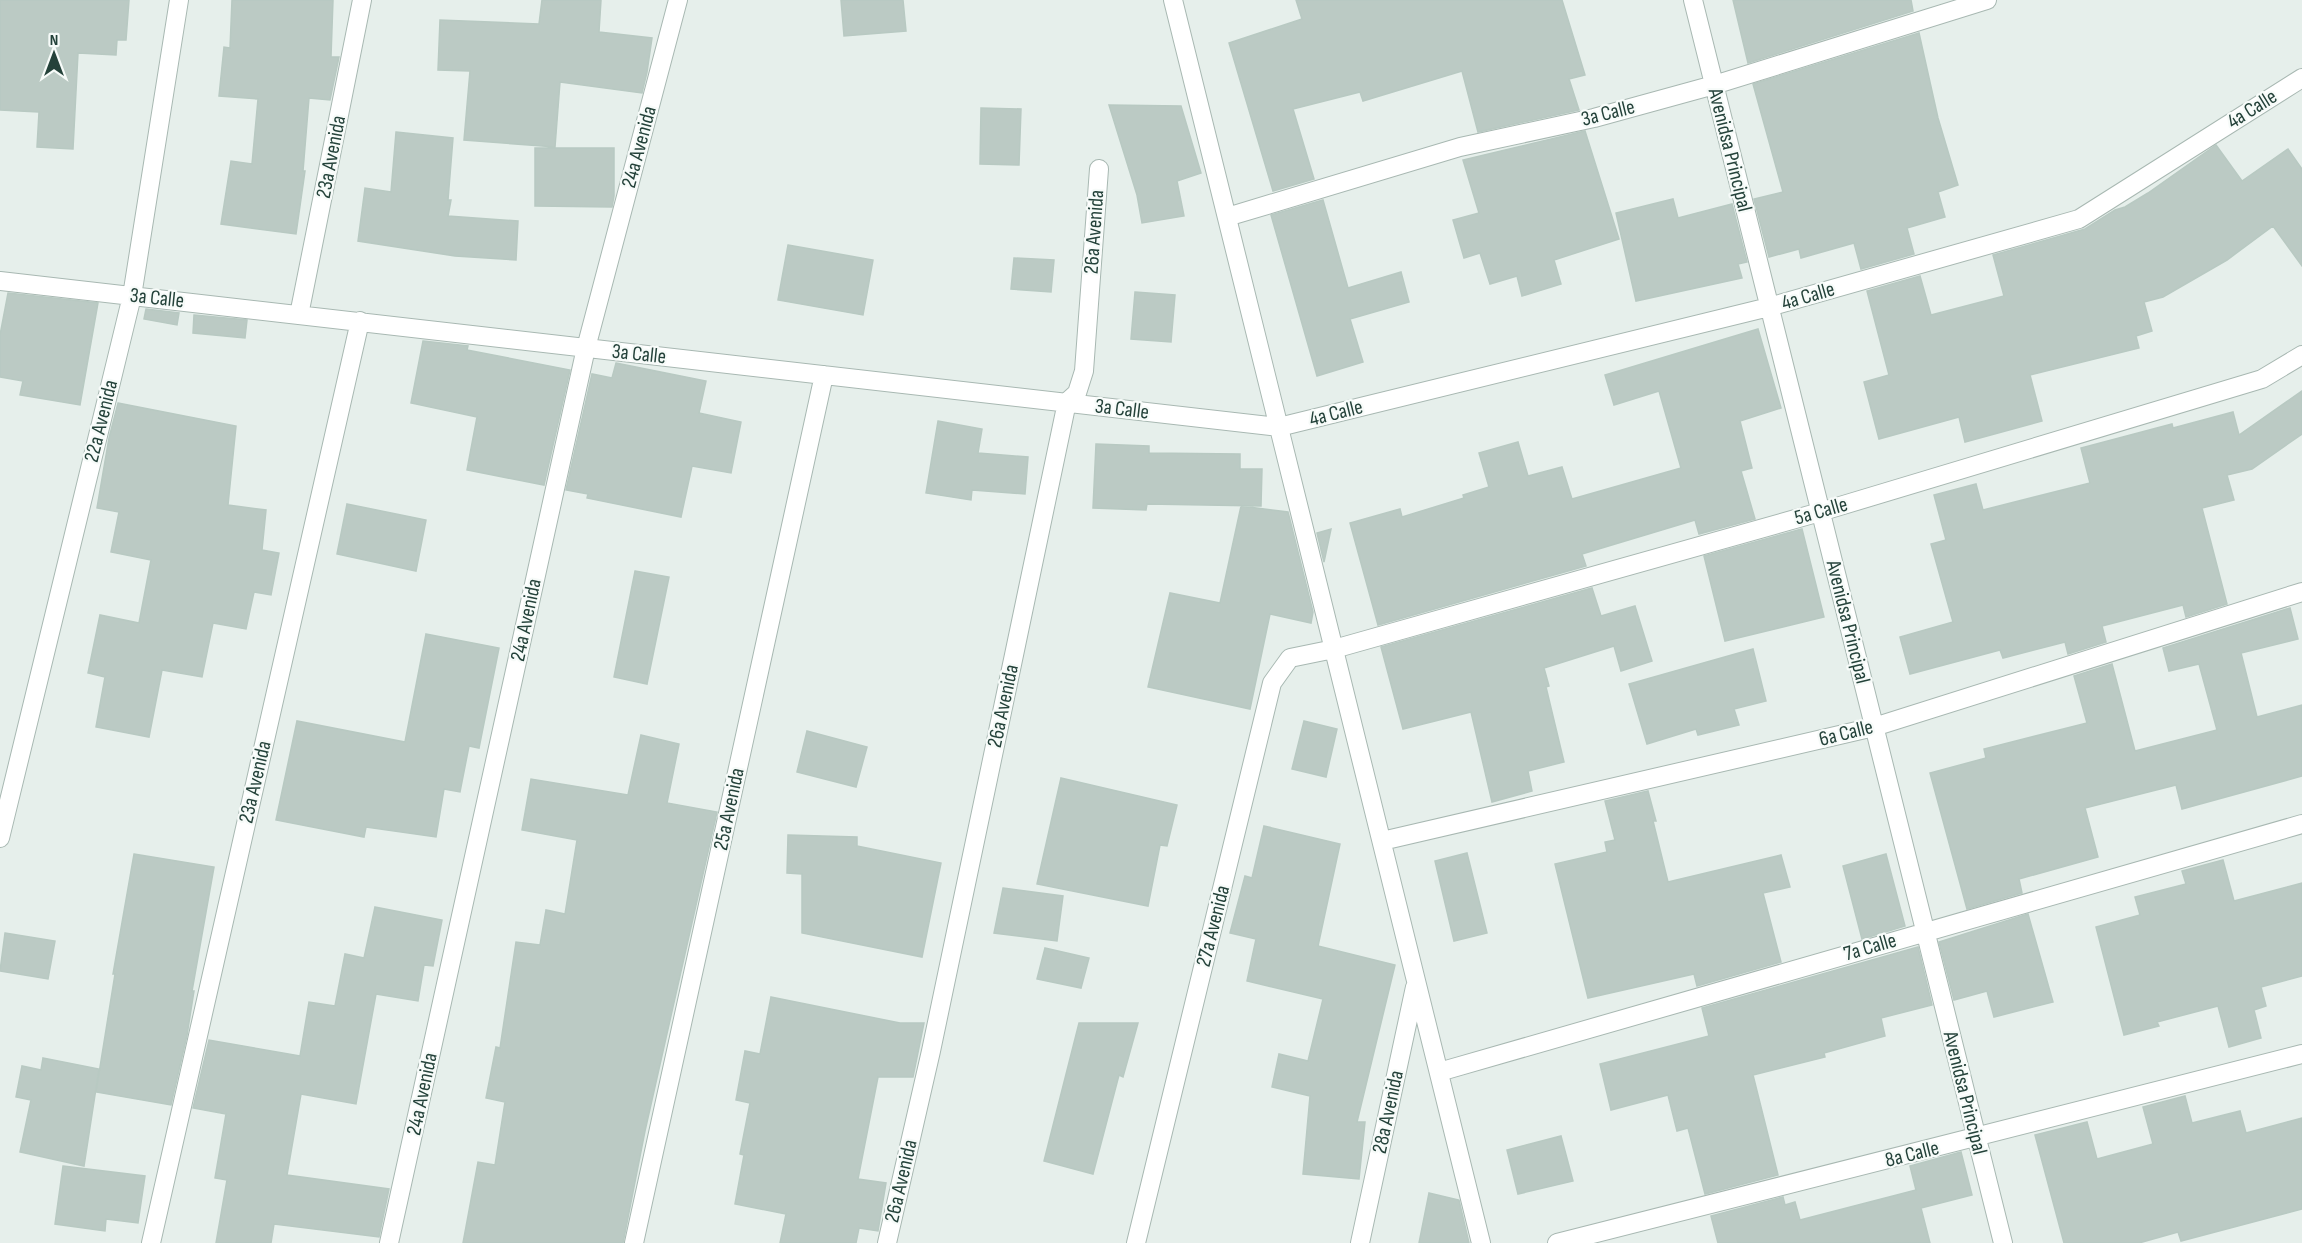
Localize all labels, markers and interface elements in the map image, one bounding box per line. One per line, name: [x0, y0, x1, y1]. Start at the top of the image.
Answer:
north arrow: [24, 24, 84, 84]
text: N: [50, 31, 58, 50]
street label: 4a Calle: [2222, 84, 2282, 134]
street label: Avenidsa Principal: [1702, 85, 1757, 214]
street label: 3a Calle: [1579, 94, 1637, 132]
street label: 24a Avenida: [616, 103, 662, 191]
street label: 23a Avenida: [311, 113, 351, 201]
street label: 26a Avenida: [1079, 189, 1109, 275]
street label: 4a Calle: [1778, 276, 1838, 316]
street label: 3a Calle: [129, 283, 185, 313]
street label: 3a Calle: [611, 339, 667, 369]
street label: 22a Avenida: [79, 377, 123, 465]
street label: 3a Calle: [1093, 393, 1151, 425]
street label: 4a Calle: [1307, 394, 1365, 432]
street label: 5a Calle: [1792, 492, 1850, 530]
street label: Avenidsa Principal: [1820, 557, 1875, 686]
street label: 24a Avenida: [505, 577, 547, 663]
street label: 26a Avenida: [982, 662, 1024, 750]
street label: 6a Calle: [1816, 714, 1876, 752]
street label: 23a Avenida: [233, 738, 277, 826]
street label: 25a Avenida: [708, 766, 750, 852]
street label: 27a Avenida: [1191, 883, 1235, 969]
street label: 7a Calle: [1841, 928, 1899, 966]
street label: Avenidsa Principal: [1937, 1028, 1992, 1157]
street label: 24a Avenida: [401, 1051, 443, 1137]
street label: 28a Avenida: [1367, 1068, 1409, 1156]
street label: 8a Calle: [1882, 1135, 1942, 1173]
street label: 26a Avenida: [879, 1137, 923, 1225]

